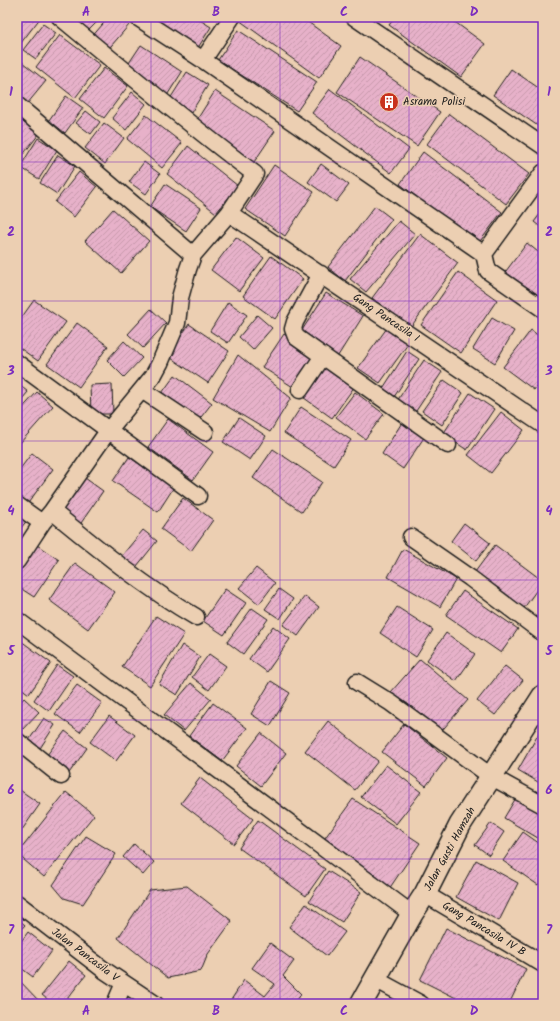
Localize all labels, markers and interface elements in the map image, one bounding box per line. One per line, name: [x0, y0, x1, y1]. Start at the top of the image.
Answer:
text: A: [82, 2, 90, 23]
text: B: [212, 2, 220, 23]
text: C: [340, 2, 348, 23]
text: D: [470, 2, 479, 23]
text: 1: [9, 82, 13, 103]
text: 1: [547, 82, 551, 103]
building icon: Asrama Polisi: [378, 91, 400, 113]
place label: Asrama Polisi: [403, 93, 465, 111]
text: 2: [7, 222, 15, 243]
text: 2: [545, 222, 553, 243]
street label: Gang Pancasila I: [349, 289, 423, 347]
text: 3: [6, 361, 15, 382]
text: 3: [544, 361, 553, 382]
text: 4: [7, 501, 15, 522]
text: 4: [545, 501, 553, 522]
text: 5: [7, 641, 16, 662]
text: 5: [545, 641, 554, 662]
text: 6: [7, 780, 15, 801]
text: 6: [545, 780, 553, 801]
street label: Jalan Gusti Hamzah: [419, 804, 481, 894]
street label: Gang Pancasila IV B: [439, 897, 529, 961]
text: 7: [8, 920, 15, 941]
text: 7: [546, 920, 553, 941]
street label: Jalan Pancasila V: [47, 923, 124, 987]
text: A: [82, 1001, 90, 1021]
text: B: [212, 1001, 220, 1021]
text: C: [340, 1001, 348, 1021]
text: D: [470, 1001, 479, 1021]

